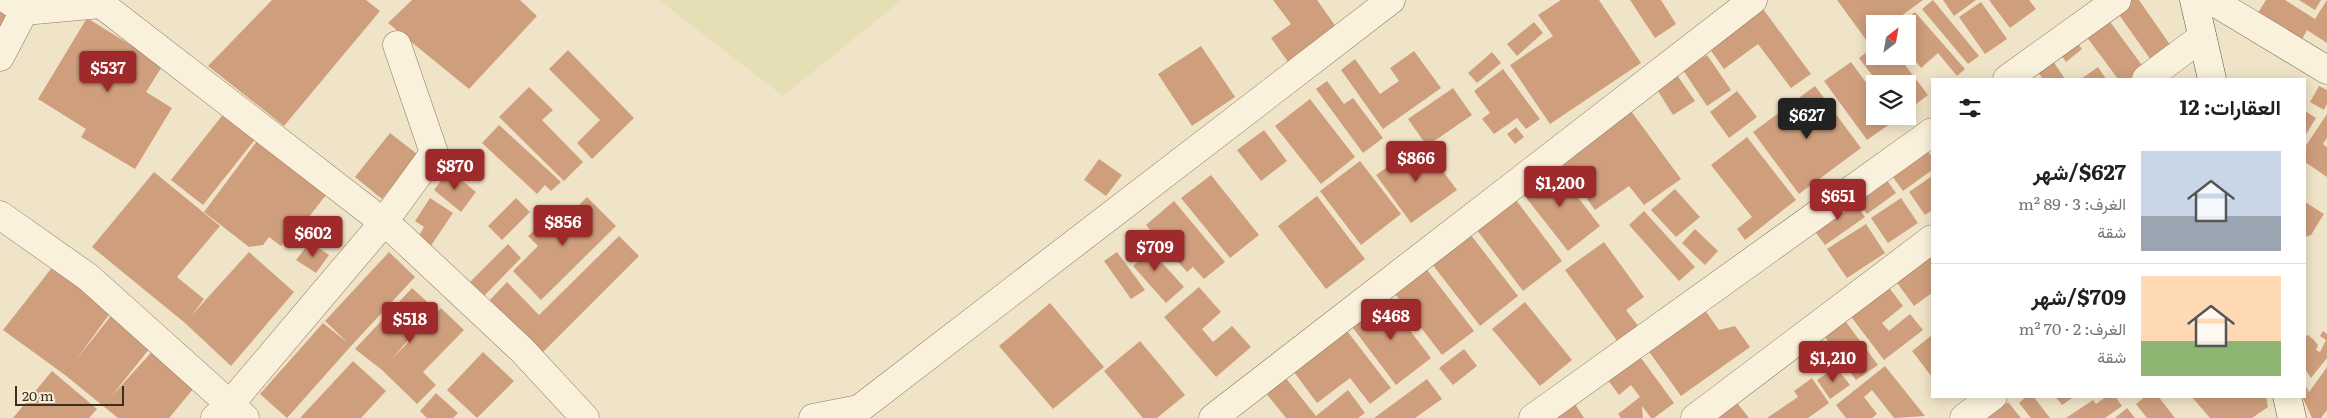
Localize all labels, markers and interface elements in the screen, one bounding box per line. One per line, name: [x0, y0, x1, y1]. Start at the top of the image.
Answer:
north arrow: [1866, 15, 1916, 65]
map controls: [1866, 15, 1916, 125]
pin: $537: [78, 51, 138, 93]
text: $537: [90, 55, 126, 79]
button: layers: [1866, 75, 1916, 125]
text: العقارات: 12: [2180, 90, 2281, 121]
icon: filters: [1956, 94, 1984, 122]
pin: $627: [1777, 98, 1837, 140]
text: $627: [1789, 102, 1825, 126]
pin: $866: [1386, 140, 1446, 183]
text: $866: [1397, 145, 1435, 169]
pin: $870: [425, 148, 485, 191]
text: $870: [436, 153, 474, 177]
text: $627/شهر: [2033, 155, 2126, 186]
pin: $1,200: [1519, 166, 1601, 208]
text: $1,200: [1535, 170, 1585, 194]
icon: home: [2181, 171, 2241, 231]
pin: $651: [1808, 178, 1868, 221]
text: $651: [1821, 183, 1855, 207]
text: الغرف: 3 · 89 m²: [2018, 191, 2126, 215]
pin: $856: [533, 204, 593, 247]
text: $856: [545, 209, 582, 233]
pin: $602: [283, 216, 343, 258]
text: شقة: [2097, 219, 2126, 243]
text: $602: [294, 220, 332, 244]
pin: $709: [1125, 230, 1185, 272]
text: $709: [1136, 234, 1174, 258]
text: $709/شهر: [2031, 280, 2126, 311]
icon: home: [2181, 296, 2241, 356]
pin: $468: [1361, 298, 1421, 341]
pin: $518: [380, 302, 440, 344]
text: $468: [1372, 303, 1410, 327]
text: $518: [393, 306, 427, 330]
text: الغرف: 2 · 70 m²: [2019, 316, 2126, 340]
pin: $1,210: [1792, 340, 1874, 383]
text: شقة: [2097, 344, 2126, 368]
text: $1,210: [1810, 345, 1856, 369]
scale bar: [15, 383, 124, 406]
text: 20 m: [22, 385, 54, 405]

